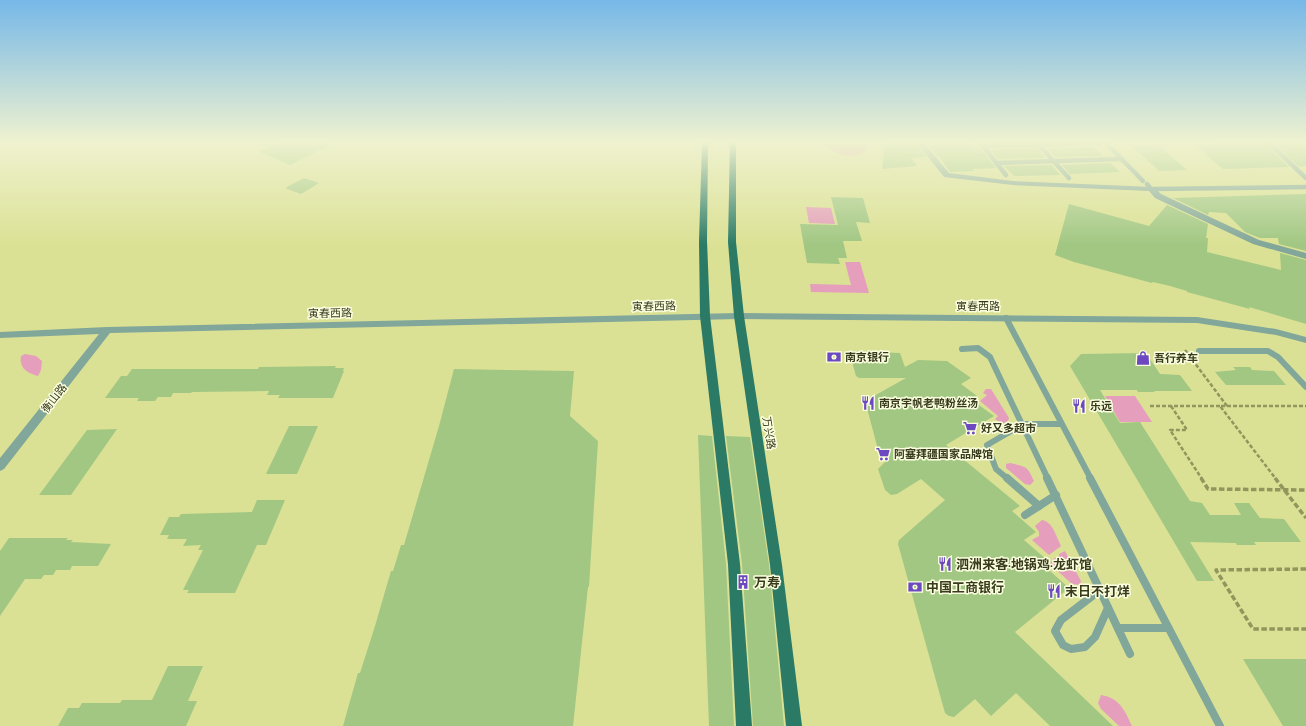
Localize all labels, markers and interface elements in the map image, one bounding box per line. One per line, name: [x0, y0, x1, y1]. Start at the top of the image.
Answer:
street label: 寅春西路: [632, 300, 676, 312]
street label: 寅春西路: [956, 300, 1000, 312]
street label: 寅春西路: [308, 307, 352, 319]
bank icon: 南京银行: [826, 349, 842, 365]
shop icon: 吾行养车: [1135, 350, 1151, 366]
place label: 南京银行: [845, 351, 889, 363]
place label: 吾行养车: [1154, 352, 1198, 364]
street label: 衡山路: [39, 381, 69, 415]
restaurant icon: 南京宇帆老鸭粉丝汤: [860, 395, 876, 411]
place label: 南京宇帆老鸭粉丝汤: [879, 397, 978, 409]
restaurant icon: 乐远: [1071, 398, 1087, 414]
place label: 乐远: [1090, 400, 1112, 412]
street label: 万兴路: [760, 416, 778, 450]
supermarket icon: 好又多超市: [962, 420, 978, 436]
place label: 好又多超市: [981, 422, 1036, 434]
supermarket icon: 阿塞拜疆国家品牌馆: [875, 446, 891, 462]
place label: 阿塞拜疆国家品牌馆: [894, 448, 993, 460]
restaurant icon: 泗洲来客·地锅鸡·龙虾馆: [937, 556, 953, 572]
place label: 泗洲来客·地锅鸡·龙虾馆: [956, 557, 1092, 572]
building icon: 万寿: [735, 574, 751, 590]
place label: 万寿: [754, 575, 780, 590]
bank icon: 中国工商银行: [907, 579, 923, 595]
place label: 中国工商银行: [926, 580, 1004, 595]
restaurant icon: 末日不打烊: [1046, 583, 1062, 599]
place label: 末日不打烊: [1065, 584, 1130, 599]

